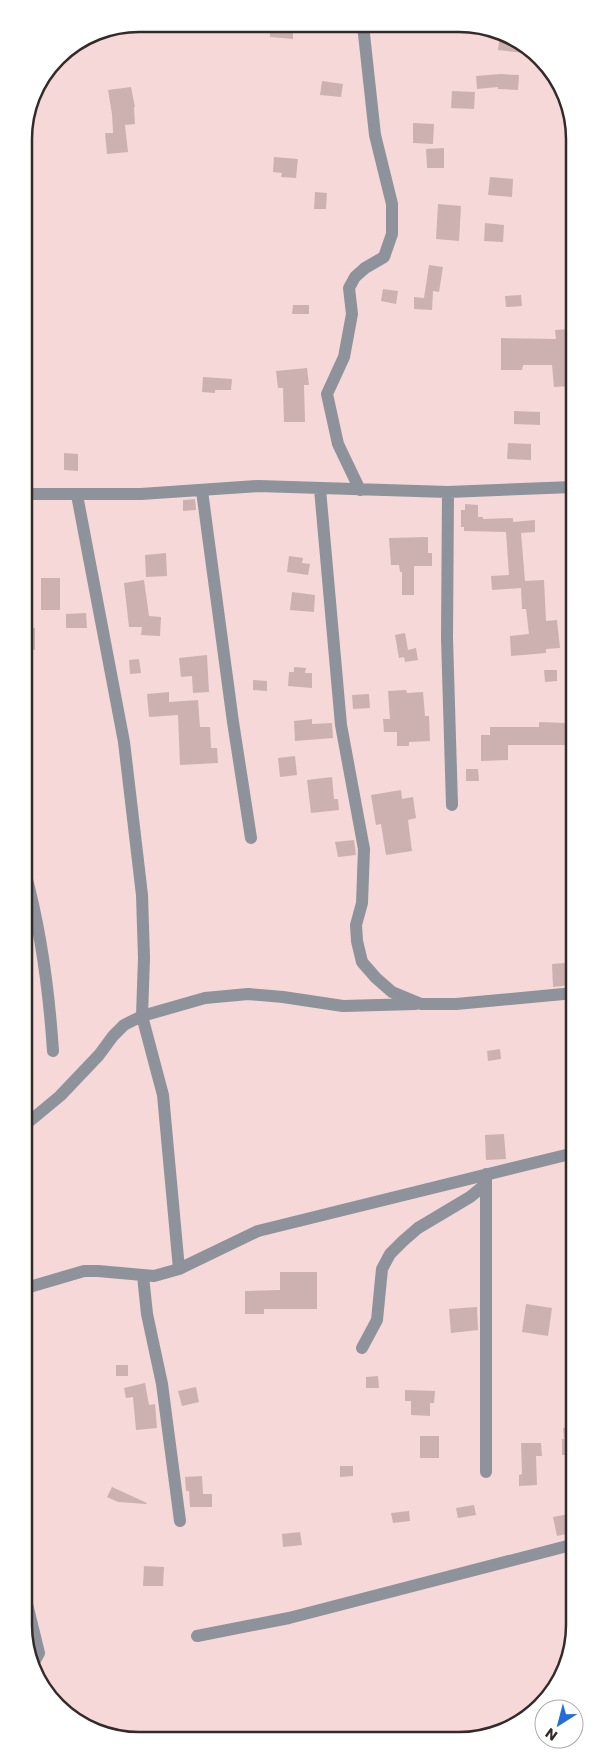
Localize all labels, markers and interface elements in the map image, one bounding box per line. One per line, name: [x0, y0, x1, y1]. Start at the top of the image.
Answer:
north arrow: [534, 1699, 584, 1749]
text: N: [541, 1723, 561, 1746]

